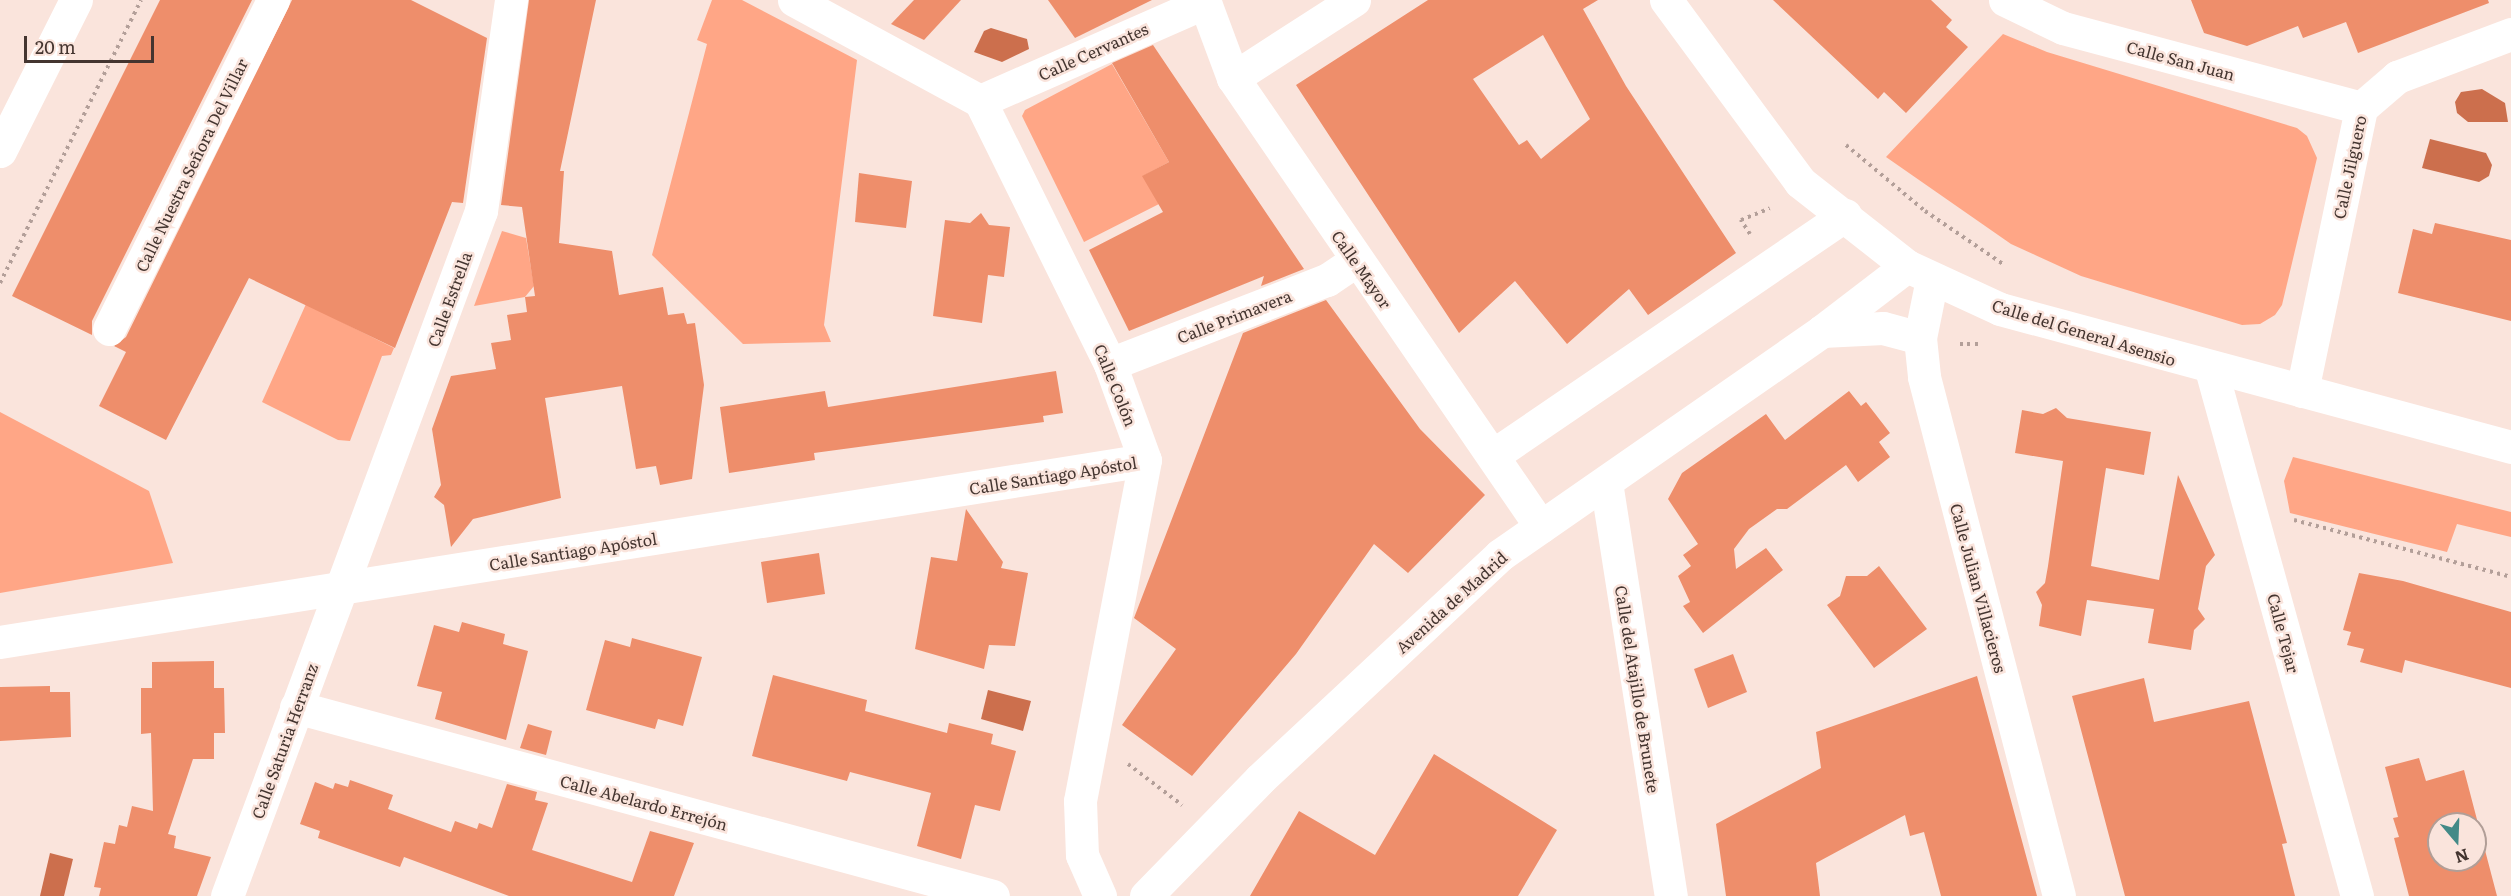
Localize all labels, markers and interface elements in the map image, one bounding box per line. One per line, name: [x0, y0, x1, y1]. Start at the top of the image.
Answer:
street label: Calle Cervantes: [1035, 18, 1151, 84]
scale bar: [27, 24, 158, 62]
text: 20 m: [35, 33, 76, 60]
street label: Calle San Juan: [2125, 36, 2237, 84]
street label: Calle Nuestra Señora Del Villar: [131, 55, 251, 275]
street label: Calle Jilguero: [2329, 114, 2369, 220]
street label: Calle Mayor: [1328, 226, 1396, 312]
street label: Calle Estrella: [423, 249, 475, 349]
street label: Calle Primavera: [1174, 285, 1294, 347]
street label: Calle del General Asensio: [1990, 295, 2178, 369]
street label: Calle Colón: [1091, 341, 1141, 429]
street label: Calle Santiago Apóstol: [968, 452, 1138, 498]
street label: Calle Julian Villacieros: [1947, 501, 2011, 675]
street label: Calle Santiago Apóstol: [488, 528, 658, 574]
street label: Avenida de Madrid: [1391, 547, 1511, 657]
street label: Calle del Atajillo de Brunete: [1612, 584, 1664, 794]
street label: Calle Tejar: [2264, 591, 2304, 675]
street label: Calle Saturia Herranz: [247, 661, 321, 821]
street label: Calle Abelardo Errejón: [558, 770, 730, 834]
north arrow: [2427, 812, 2487, 872]
text: N: [2452, 844, 2472, 871]

